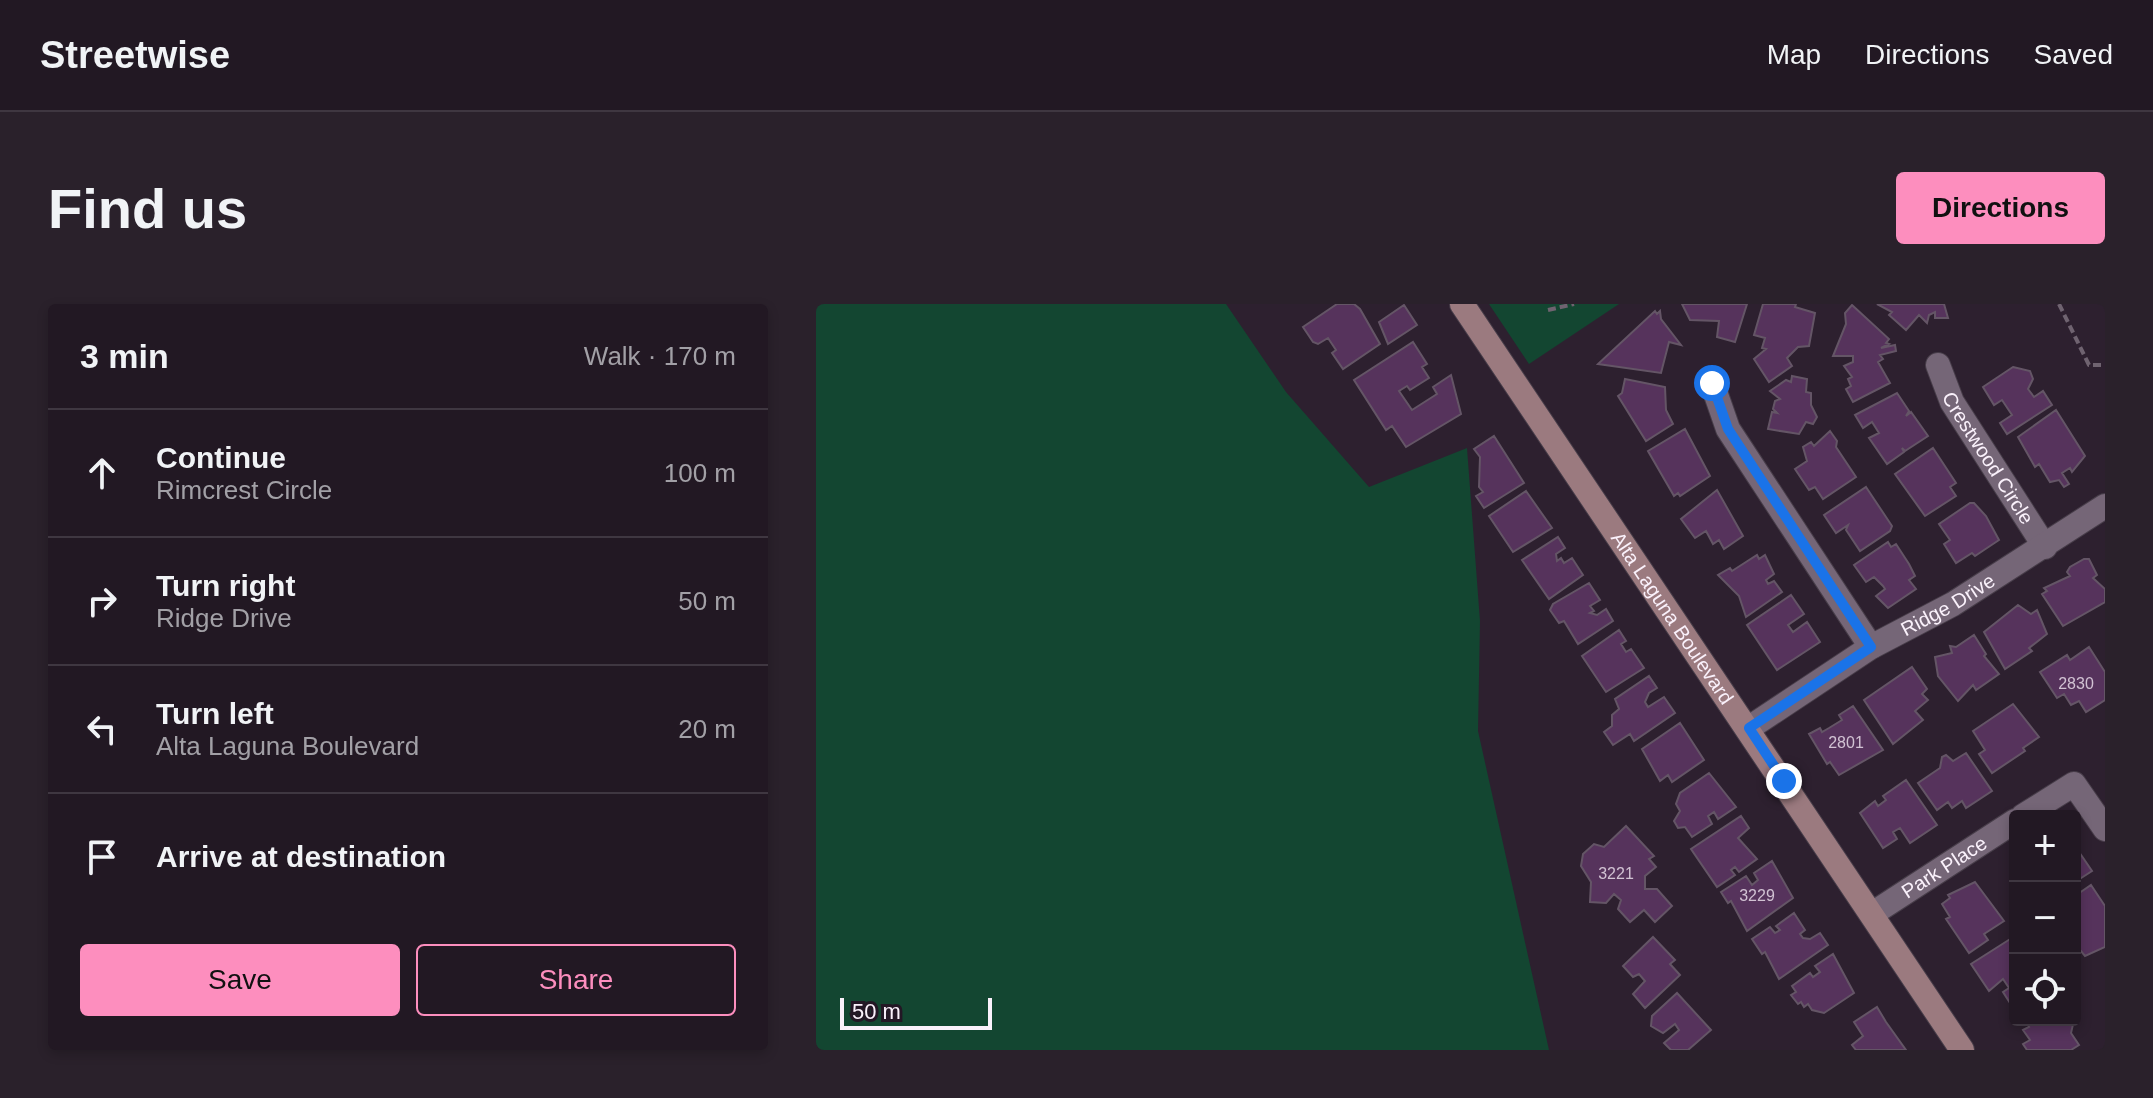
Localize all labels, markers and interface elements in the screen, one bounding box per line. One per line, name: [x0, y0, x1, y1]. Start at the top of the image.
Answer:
text: Streetwise: [40, 34, 230, 76]
text: Map: [1767, 39, 1821, 70]
text: Directions: [1865, 39, 1990, 70]
text: Saved: [2034, 39, 2113, 70]
button: Directions: [1896, 172, 2105, 244]
text: Find us: [48, 177, 247, 240]
text: 3 min: [80, 337, 169, 375]
text: Walk · 170 m: [584, 341, 736, 371]
route start: [1694, 365, 1730, 401]
street label: Crestwood Circle: [1938, 389, 2038, 528]
text: Continue: [156, 441, 286, 474]
icon: ahead: [80, 451, 124, 495]
text: 100 m: [664, 458, 736, 488]
text: Rimcrest Circle: [156, 475, 332, 505]
street label: Alta Laguna Boulevard: [1607, 528, 1738, 708]
text: Turn right: [156, 569, 295, 602]
street label: Ridge Drive: [1897, 569, 1999, 640]
icon: right: [80, 579, 124, 623]
text: 50 m: [678, 586, 736, 616]
text: Ridge Drive: [156, 603, 292, 633]
house number: 2830: [2058, 675, 2094, 692]
text: Turn left: [156, 697, 274, 730]
icon: left: [80, 707, 124, 751]
text: 20 m: [678, 714, 736, 744]
text: Alta Laguna Boulevard: [156, 731, 419, 761]
house number: 2801: [1828, 734, 1864, 751]
route end: [1766, 763, 1802, 799]
map controls: [2009, 810, 2081, 1026]
button: +: [2009, 810, 2081, 882]
street label: Park Place: [1898, 832, 1991, 903]
icon: arrive: [80, 835, 124, 879]
text: Arrive at destination: [156, 840, 446, 873]
house number: 3221: [1598, 865, 1634, 882]
button: −: [2009, 882, 2081, 954]
house number: 3229: [1739, 887, 1775, 904]
button: Save: [80, 944, 400, 1016]
button: Share: [416, 944, 736, 1016]
button: locate: [2009, 954, 2081, 1026]
scale bar: [840, 994, 992, 1030]
text: 50 m: [852, 999, 901, 1024]

